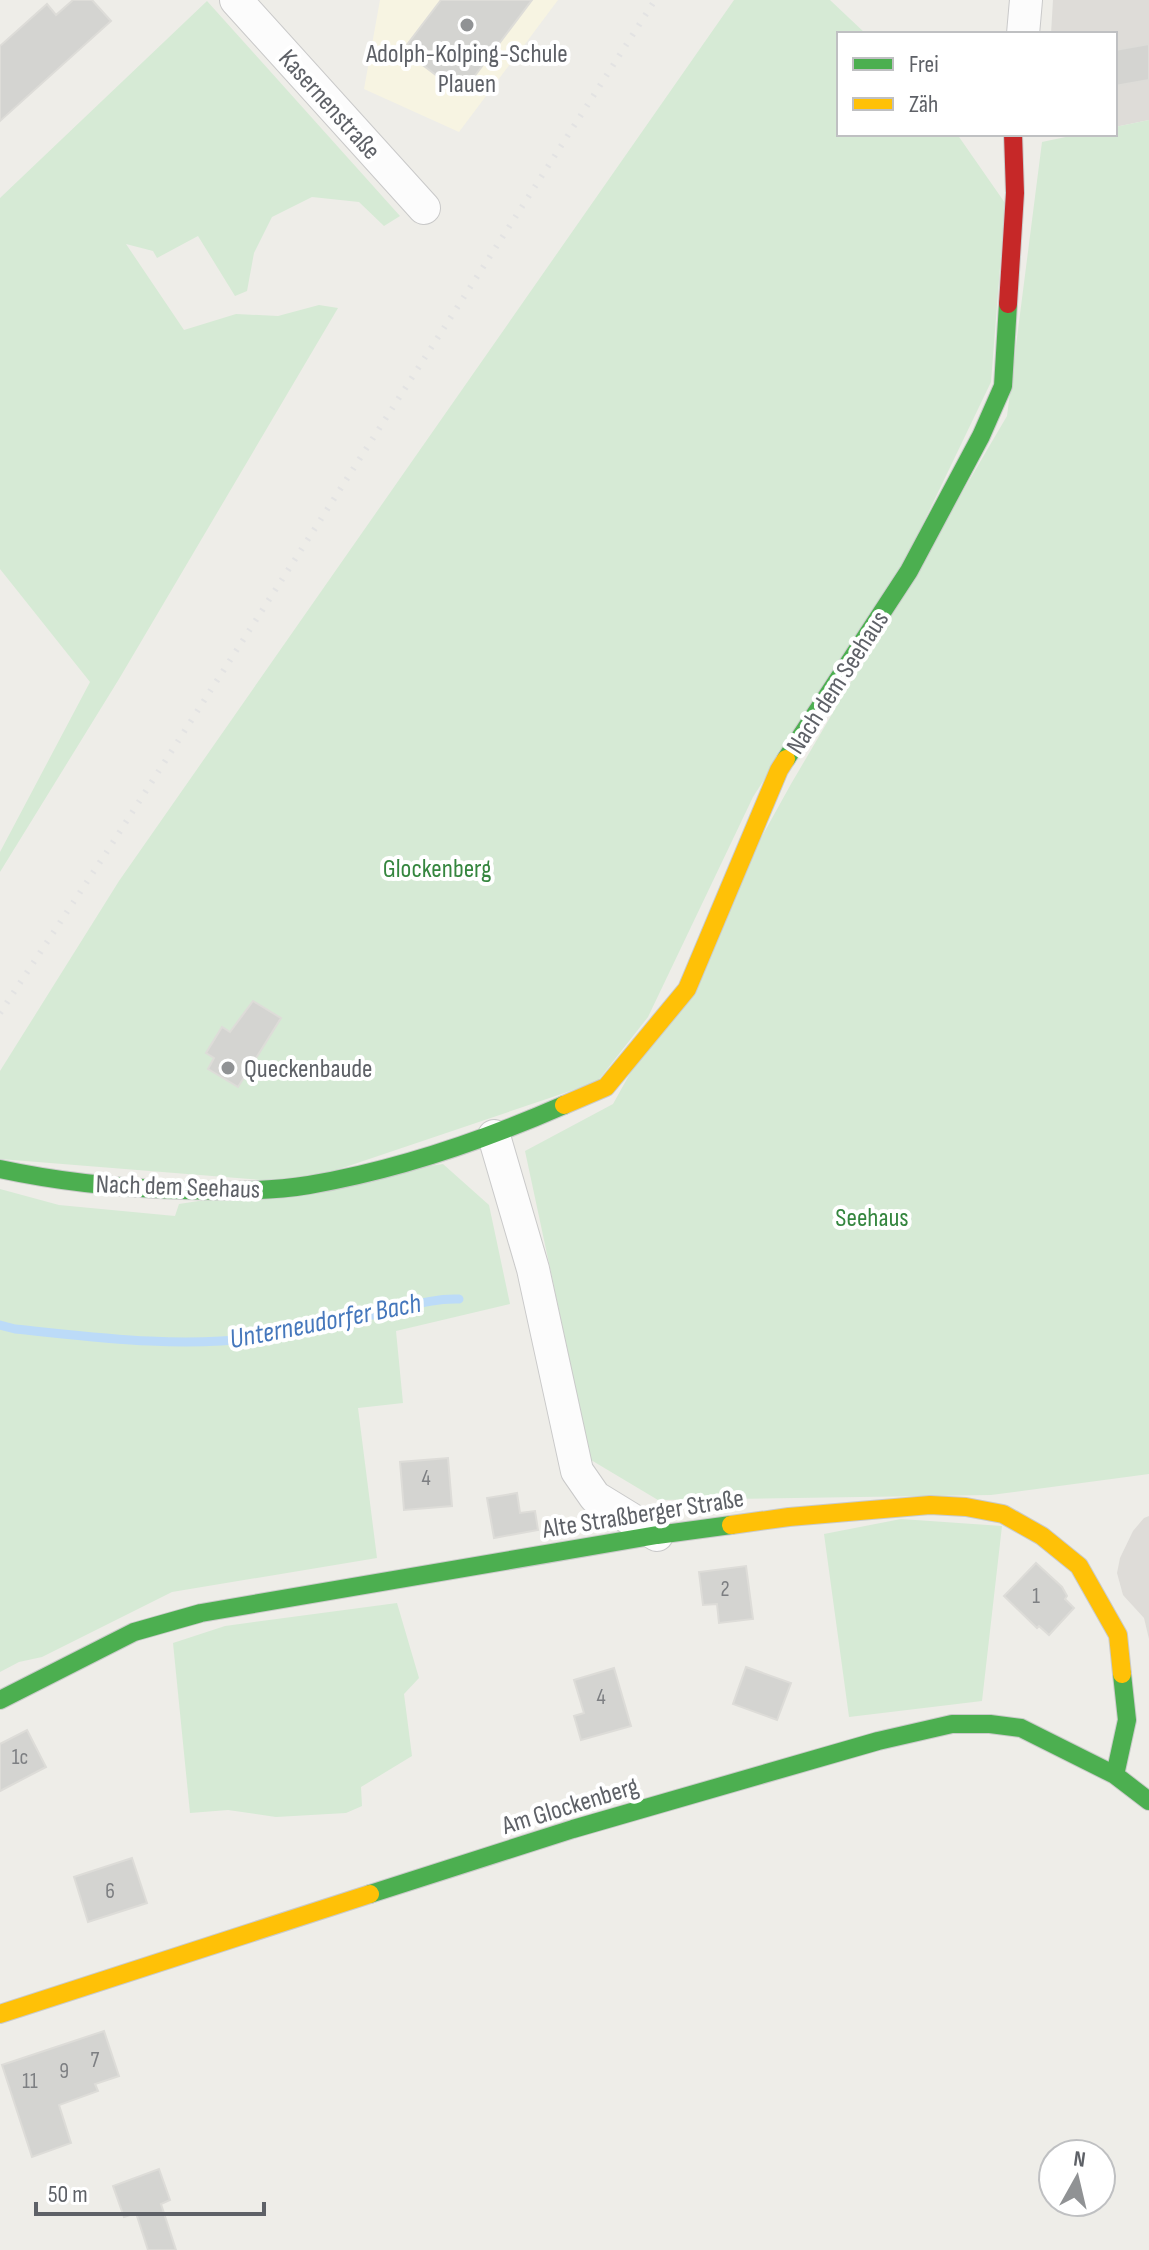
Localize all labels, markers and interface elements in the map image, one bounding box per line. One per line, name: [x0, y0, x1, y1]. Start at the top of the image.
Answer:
marker: Adolph-Kolping-Schule Plauen: [458, 16, 476, 34]
legend: [837, 32, 1117, 136]
place label: Adolph-Kolping-Schule Plauen: [365, 39, 568, 100]
street label: Kasernenstraße: [271, 44, 386, 166]
text: Frei: [909, 50, 939, 79]
text: Zäh: [909, 90, 938, 119]
street label: Nach dem Seehaus: [780, 605, 896, 760]
park label: Glockenberg: [383, 854, 491, 885]
place label: Queckenbaude: [244, 1054, 373, 1085]
marker: Queckenbaude: [219, 1059, 237, 1077]
street label: Nach dem Seehaus: [95, 1169, 261, 1206]
park label: Seehaus: [835, 1203, 909, 1234]
water label: Unterneudorfer Bach: [227, 1287, 424, 1356]
house number: 4: [421, 1465, 431, 1492]
street label: Alte Straßberger Straße: [539, 1483, 746, 1546]
house number: 2: [720, 1576, 730, 1603]
house number: 1: [1032, 1583, 1040, 1610]
house number: 4: [596, 1684, 606, 1711]
house number: 1c: [12, 1744, 28, 1771]
street label: Am Glockenberg: [498, 1771, 642, 1842]
house number: 6: [105, 1878, 115, 1905]
house number: 7: [91, 2047, 100, 2074]
house number: 9: [59, 2058, 69, 2085]
house number: 11: [22, 2068, 38, 2095]
north arrow: [1037, 2138, 1117, 2218]
text: N: [1072, 2145, 1087, 2174]
scale bar: [36, 2166, 264, 2216]
text: 50 m: [48, 2180, 88, 2209]

